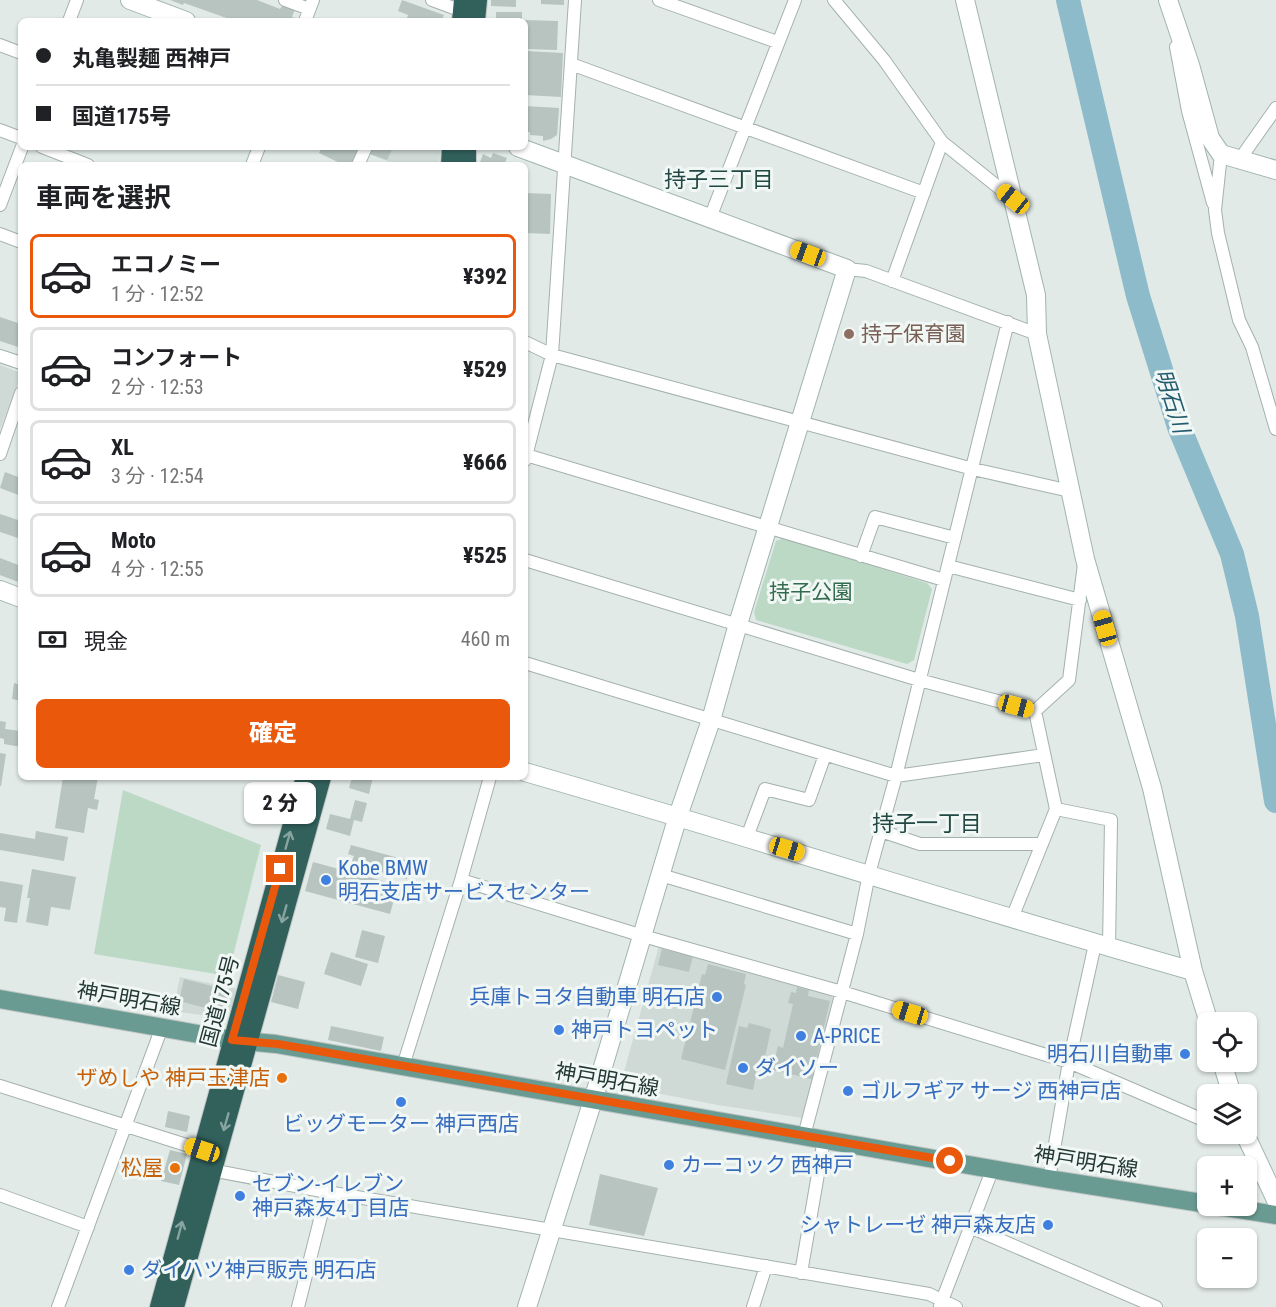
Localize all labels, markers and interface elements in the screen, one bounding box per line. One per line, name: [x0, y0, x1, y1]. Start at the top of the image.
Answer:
text: 丸亀製麺 西神戸: [72, 46, 231, 71]
text: 国道175号: [72, 104, 171, 129]
district label: 持子三丁目: [664, 167, 774, 192]
car: [993, 181, 1033, 217]
text: 車両を選択: [36, 182, 171, 214]
car: [788, 239, 828, 269]
icon: car: [39, 249, 93, 303]
text: エコノミー: [111, 252, 221, 277]
text: ¥392: [463, 264, 507, 289]
text: 1 分 · 12:52: [111, 282, 204, 306]
place label: 持子保育園: [861, 322, 966, 346]
marker: 持子保育園: [842, 327, 856, 341]
icon: car: [39, 342, 93, 396]
text: コンフォート: [111, 345, 242, 370]
text: ¥529: [463, 357, 507, 382]
water label: 明石川: [1150, 366, 1195, 438]
text: 2 分 · 12:53: [111, 375, 204, 399]
icon: car: [39, 435, 93, 489]
text: XL: [111, 435, 134, 460]
text: ¥666: [463, 450, 507, 475]
text: 3 分 · 12:54: [111, 464, 204, 488]
icon: car: [39, 528, 93, 582]
text: Moto: [111, 528, 156, 553]
text: ¥525: [463, 543, 507, 568]
text: 4 分 · 12:55: [111, 557, 204, 581]
park label: 持子公園: [769, 580, 853, 604]
car: [1091, 608, 1119, 648]
icon: cash: [36, 623, 69, 656]
text: 460 m: [461, 627, 510, 651]
text: 現金: [84, 629, 128, 654]
car: [996, 693, 1036, 719]
button: 確定: [36, 699, 510, 768]
callout: 2 分: [244, 782, 316, 824]
text: 2 分: [263, 791, 297, 815]
district label: 持子一丁目: [872, 811, 982, 836]
one-way arrow: [283, 831, 294, 850]
car: [767, 835, 807, 863]
route end: [266, 855, 293, 882]
place label: Kobe BMW 明石支店サービスセンター: [338, 856, 590, 904]
marker: Kobe BMW 明石支店サービスセンター: [319, 873, 333, 887]
one-way arrow: [277, 904, 289, 923]
street label: 国道175号: [196, 952, 244, 1050]
street label: 神戸明石線: [75, 978, 183, 1020]
place label: 兵庫トヨタ自動車 明石店: [469, 985, 705, 1009]
marker: 兵庫トヨタ自動車 明石店: [710, 990, 724, 1004]
car: [890, 999, 930, 1027]
map controls: [1197, 1012, 1257, 1288]
button: locate: [1197, 1012, 1257, 1072]
place label: 神戸トヨペット: [571, 1018, 718, 1042]
marker: 神戸トヨペット: [552, 1023, 566, 1037]
place label: A-PRICE: [813, 1024, 881, 1048]
marker: A-PRICE: [794, 1029, 808, 1043]
place label: 明石川自動車: [1047, 1042, 1173, 1066]
marker: 明石川自動車: [1178, 1047, 1192, 1061]
place label: ダイソー: [755, 1056, 839, 1080]
street label: 神戸明石線: [553, 1059, 661, 1101]
marker: ダイソー: [736, 1061, 750, 1075]
place label: ザめしや 神戸玉津店: [76, 1066, 270, 1090]
marker: ザめしや 神戸玉津店: [275, 1071, 289, 1085]
place label: ゴルフギア サージ 西神戸店: [860, 1079, 1121, 1103]
marker: ゴルフギア サージ 西神戸店: [841, 1084, 855, 1098]
button: layers: [1197, 1084, 1257, 1144]
marker: ビッグモーター 神戸西店: [394, 1095, 408, 1109]
place label: ビッグモーター 神戸西店: [283, 1112, 519, 1136]
one-way arrow: [220, 1113, 231, 1132]
car: [182, 1136, 222, 1164]
street label: 神戸明石線: [1032, 1142, 1140, 1182]
route start: [936, 1147, 963, 1174]
place label: カーコック 西神戸: [681, 1153, 854, 1177]
place label: 松屋: [121, 1156, 163, 1180]
button: +: [1197, 1156, 1257, 1216]
marker: カーコック 西神戸: [662, 1158, 676, 1172]
marker: 松屋: [168, 1161, 182, 1175]
place label: セブン-イレブン 神戸森友4丁目店: [252, 1172, 409, 1220]
marker: セブン-イレブン 神戸森友4丁目店: [233, 1189, 247, 1203]
place label: シャトレーゼ 神戸森友店: [800, 1213, 1036, 1237]
marker: シャトレーゼ 神戸森友店: [1041, 1218, 1055, 1232]
one-way arrow: [175, 1221, 187, 1240]
button: −: [1197, 1228, 1257, 1288]
place label: ダイハツ神戸販売 明石店: [141, 1258, 376, 1282]
marker: ダイハツ神戸販売 明石店: [122, 1263, 136, 1277]

